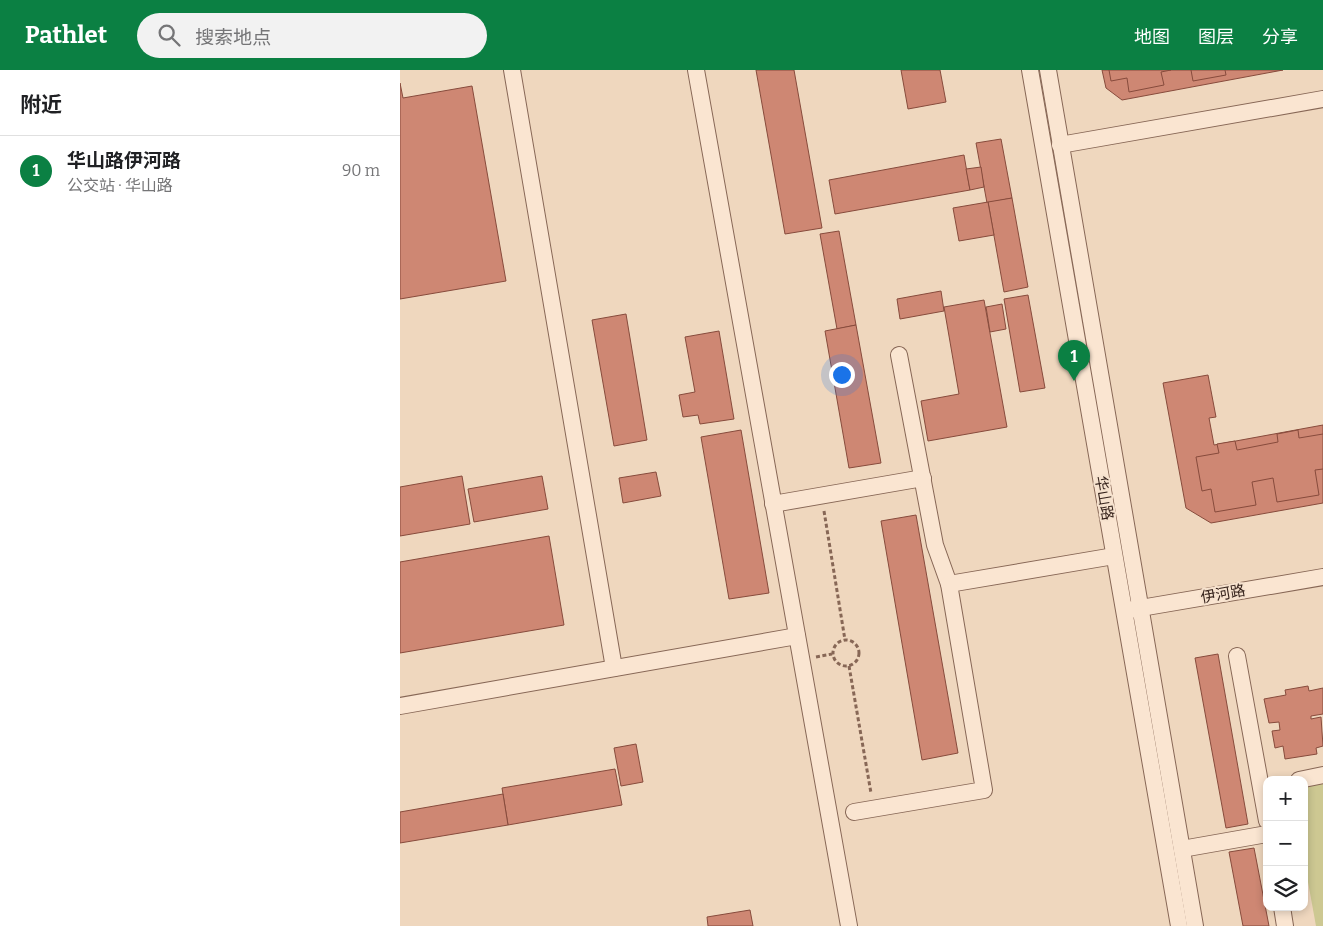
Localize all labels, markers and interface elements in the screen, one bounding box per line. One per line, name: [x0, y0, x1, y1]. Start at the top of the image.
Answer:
search box: [137, 13, 487, 58]
text: Pathlet: [25, 21, 107, 49]
icon: search: [155, 21, 183, 49]
text: 搜索地点: [195, 26, 271, 49]
text: 地图: [1134, 26, 1170, 48]
text: 图层: [1198, 26, 1234, 48]
text: 分享: [1262, 26, 1298, 48]
text: 附近: [20, 92, 62, 118]
text: 华山路伊河路: [67, 149, 181, 172]
text: 1: [33, 161, 39, 180]
text: 90 m: [342, 161, 380, 180]
text: 公交站 · 华山路: [67, 176, 173, 195]
pin: 1: [1058, 340, 1090, 381]
your location: [829, 362, 855, 388]
street label: 华山路: [1091, 474, 1117, 522]
street label: 伊河路: [1199, 581, 1247, 607]
map controls: [1263, 776, 1308, 911]
button: +: [1263, 776, 1308, 821]
button: −: [1263, 821, 1308, 866]
button: layers: [1263, 866, 1308, 911]

